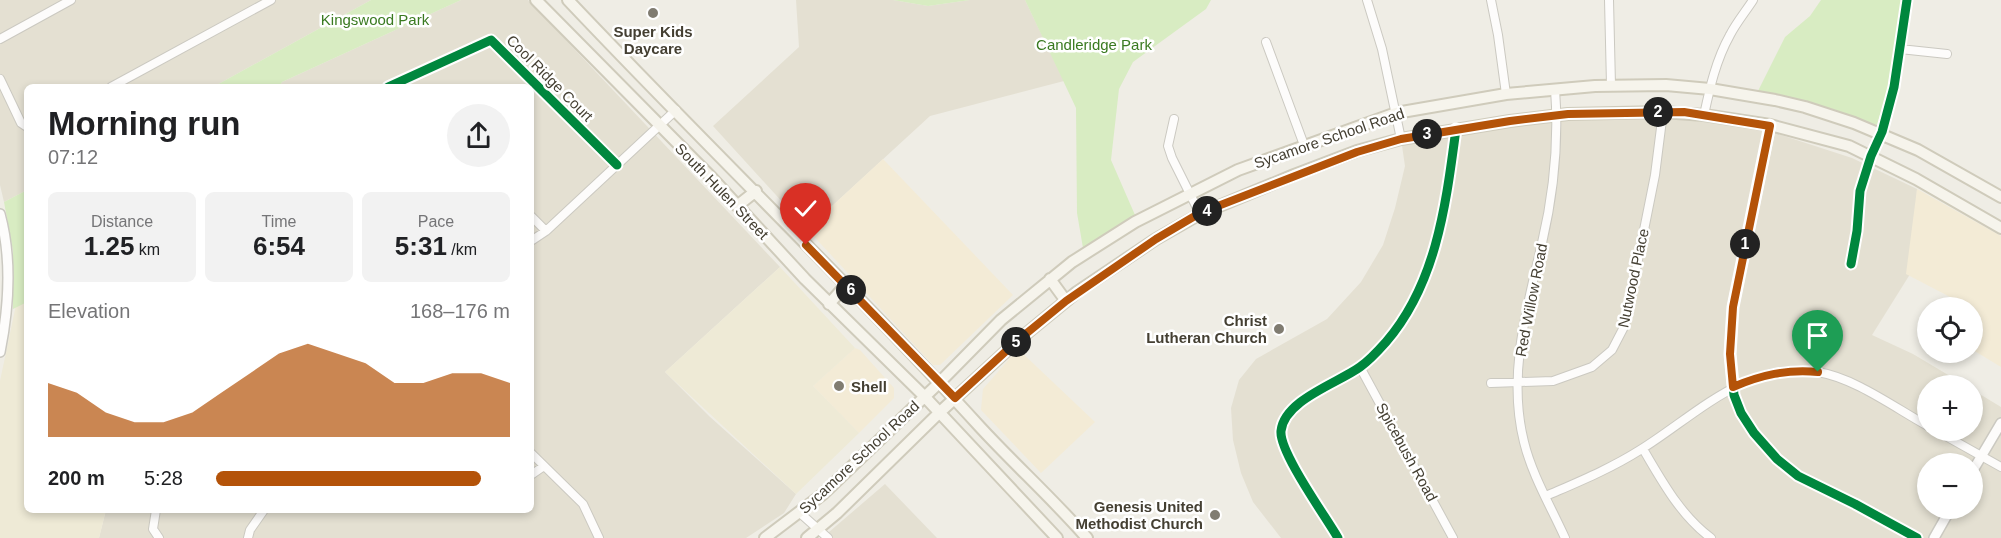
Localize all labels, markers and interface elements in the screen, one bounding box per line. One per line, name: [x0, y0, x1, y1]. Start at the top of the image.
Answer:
marker: Super Kids Daycare: [646, 6, 660, 20]
park label: Kingswood Park: [321, 11, 430, 28]
place label: Super Kids Daycare: [613, 23, 693, 57]
street label: Cool Ridge Court: [503, 31, 597, 125]
park label: Candleridge Park: [1036, 36, 1152, 53]
pin: 2: [1643, 97, 1673, 127]
text: 2: [1654, 103, 1662, 120]
button: share: [447, 104, 510, 167]
street label: Sycamore School Road: [1252, 104, 1406, 172]
text: Morning run: [48, 105, 240, 142]
pin: 3: [1412, 119, 1442, 149]
text: 3: [1423, 125, 1431, 142]
street label: South Hulen Street: [672, 140, 773, 243]
text: 07:12: [48, 146, 98, 168]
pin: [780, 183, 831, 245]
icon: check: [789, 192, 822, 225]
pin: 4: [1192, 196, 1222, 226]
text: 4: [1203, 202, 1211, 219]
text: Distance: [91, 213, 153, 230]
text: Time: [262, 213, 296, 230]
text: Pace: [418, 213, 454, 230]
street label: Nutwood Place: [1614, 227, 1652, 329]
pin: 1: [1730, 229, 1760, 259]
text: 1.25: [84, 231, 134, 261]
text: 6:54: [253, 231, 305, 261]
text: 5:31: [395, 231, 447, 261]
text: 1: [1741, 235, 1749, 252]
text: km: [134, 241, 160, 258]
text: /km: [447, 241, 477, 258]
street label: Red Willow Road: [1512, 242, 1550, 358]
pin: 6: [836, 275, 866, 305]
text: 6: [847, 281, 855, 298]
map controls: [1917, 297, 1983, 519]
button: locate: [1917, 297, 1983, 363]
text: Elevation: [48, 300, 130, 322]
text: 168–176 m: [410, 300, 510, 322]
pin: [1792, 310, 1843, 372]
place label: Christ Lutheran Church: [1146, 312, 1267, 346]
icon: arrive: [1801, 319, 1834, 352]
marker: Christ Lutheran Church: [1272, 322, 1286, 336]
pin: 5: [1001, 327, 1031, 357]
text: 5: [1012, 333, 1020, 350]
button: +: [1917, 375, 1983, 441]
place label: Shell: [851, 378, 887, 395]
marker: Shell: [832, 379, 846, 393]
street label: Sycamore School Road: [796, 397, 922, 517]
street label: Spicebush Road: [1373, 400, 1441, 504]
button: −: [1917, 453, 1983, 519]
text: 200 m: [48, 467, 105, 489]
text: 5:28: [144, 467, 183, 489]
place label: Genesis United Methodist Church: [1076, 498, 1203, 532]
marker: Genesis United Methodist Church: [1208, 508, 1222, 522]

